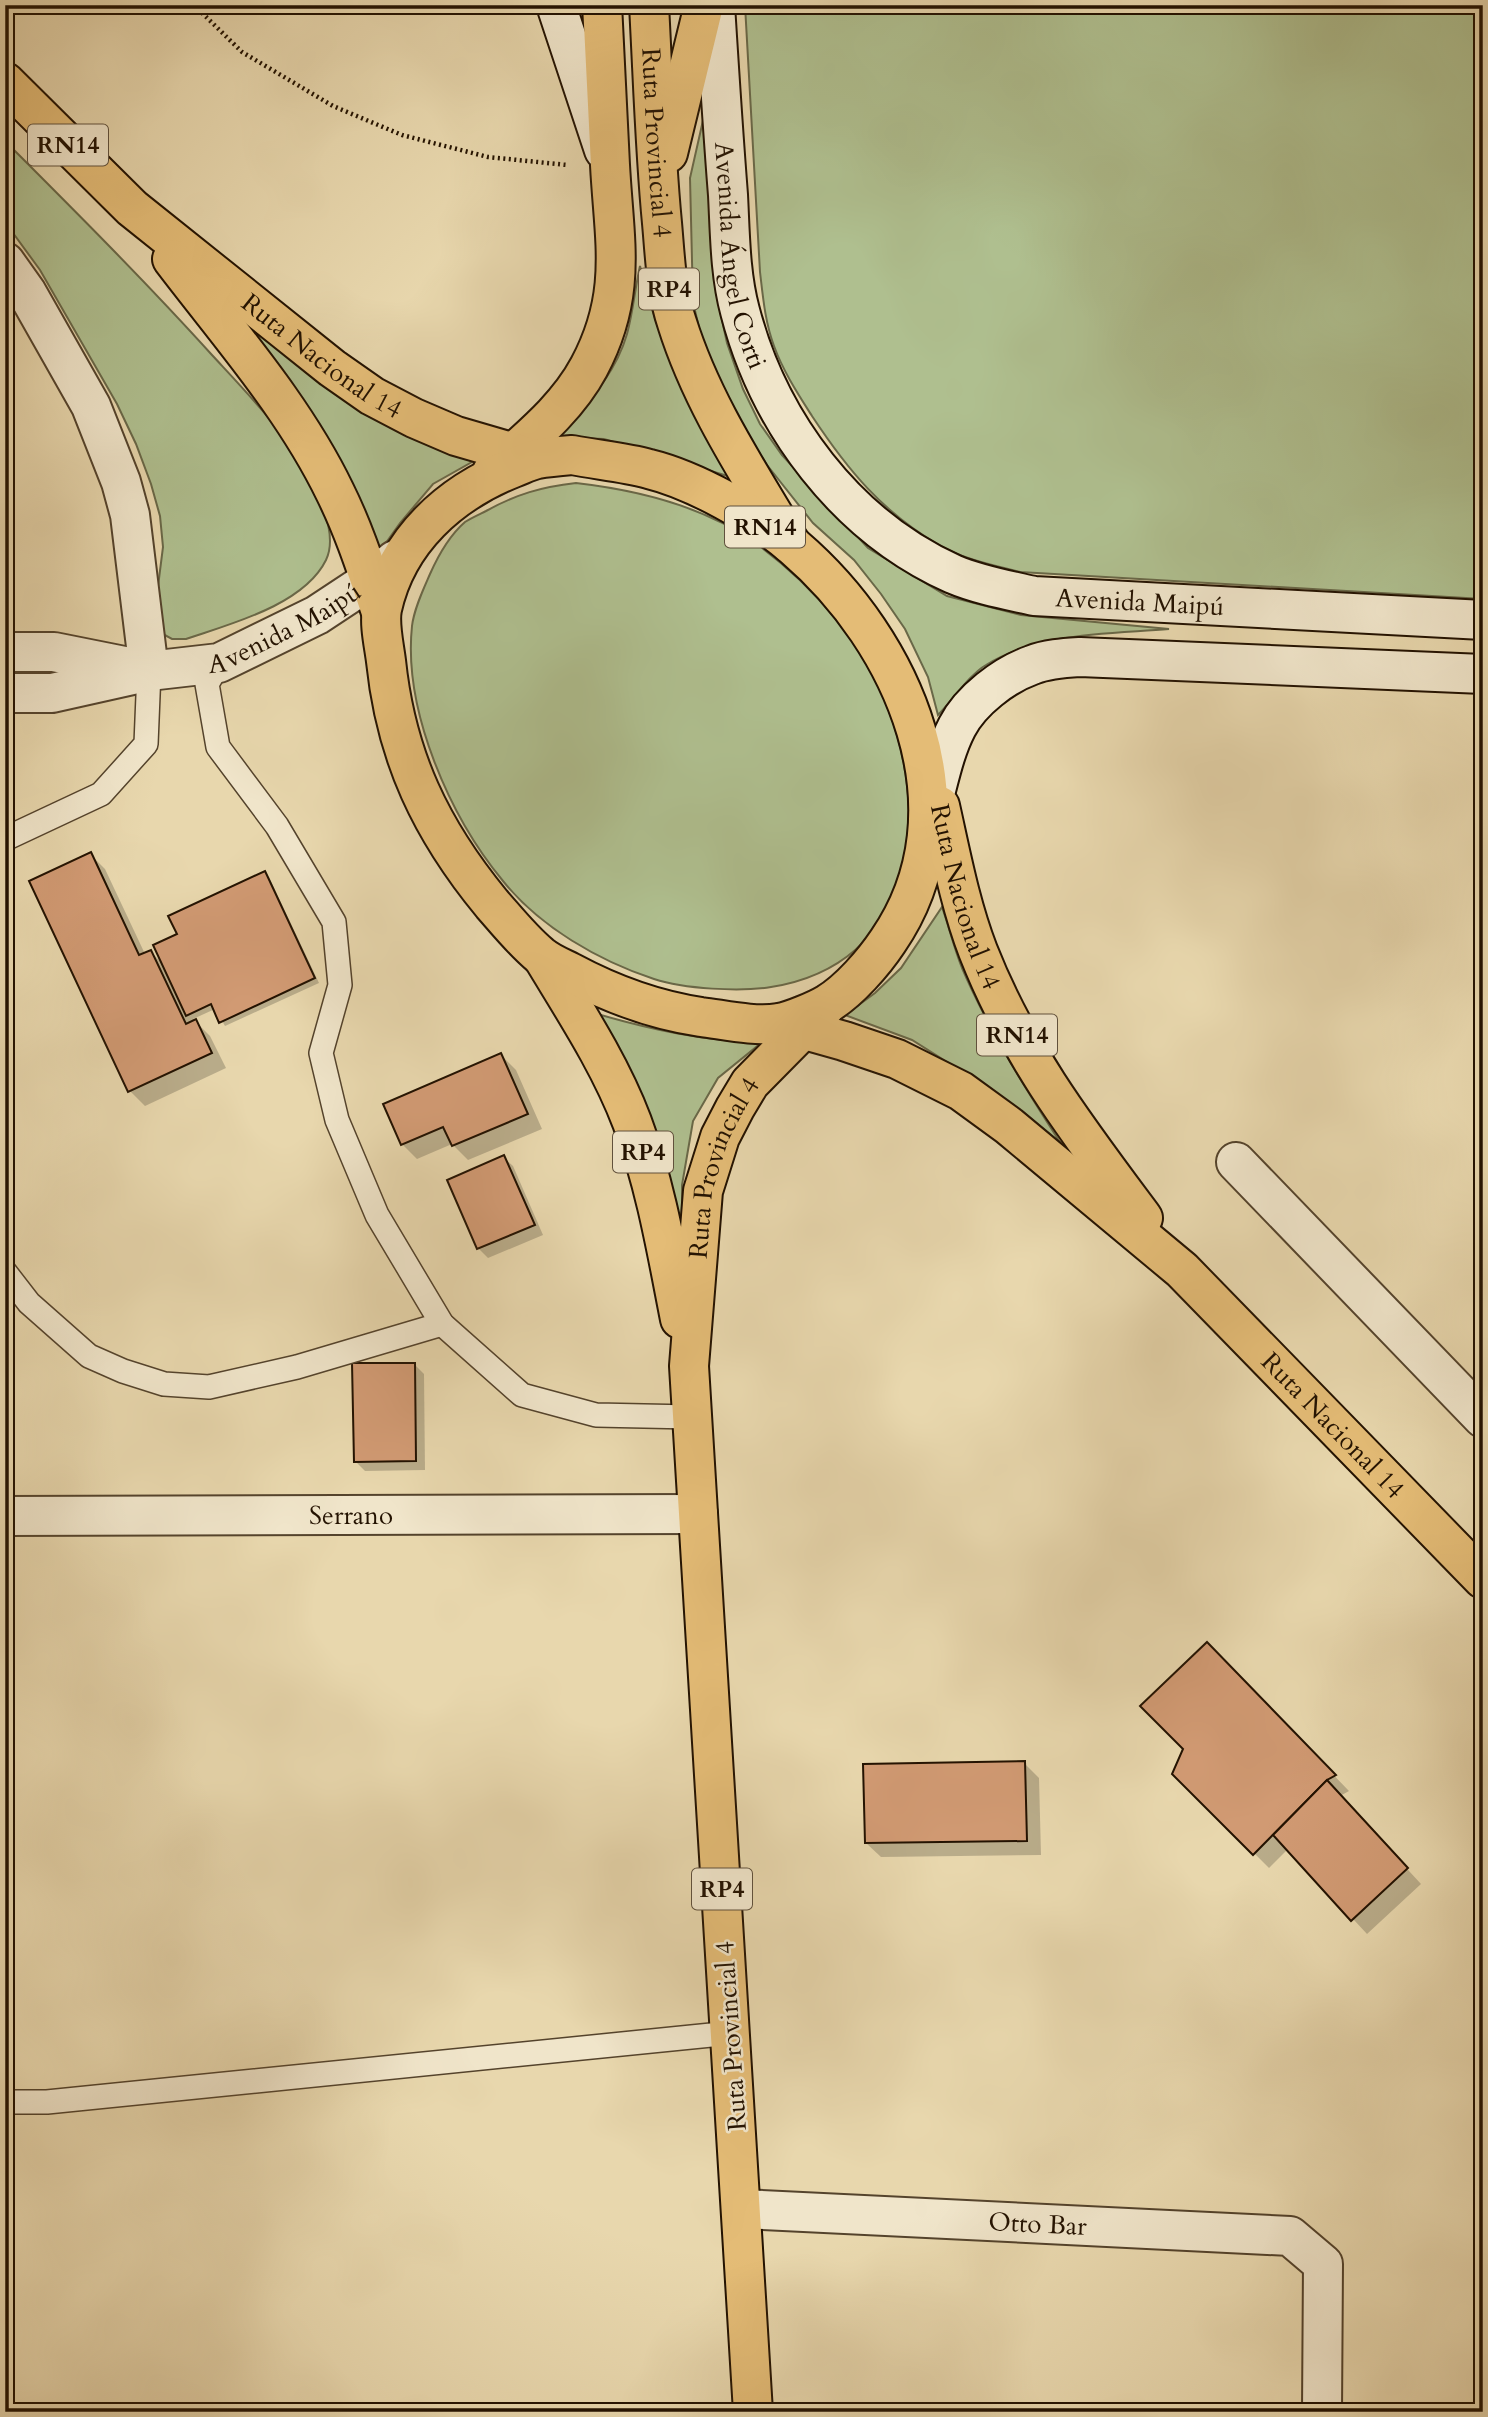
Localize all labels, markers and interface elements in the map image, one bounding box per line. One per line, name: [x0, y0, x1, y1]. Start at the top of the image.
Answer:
street label: Ruta Provincial 4: [634, 47, 681, 239]
road number: RN14: [28, 125, 108, 166]
street label: Avenida Ángel Corti: [707, 141, 775, 374]
road number: RP4: [639, 268, 699, 310]
street label: Ruta Nacional 14: [234, 285, 408, 426]
road number: RN14: [725, 506, 805, 548]
street label: Avenida Maipú: [206, 573, 367, 682]
street label: Avenida Maipú: [1055, 580, 1225, 624]
street label: Ruta Nacional 14: [923, 800, 1010, 995]
road number: RN14: [977, 1015, 1057, 1056]
street label: Ruta Provincial 4: [680, 1070, 767, 1260]
road number: RP4: [613, 1132, 673, 1172]
street label: Ruta Nacional 14: [1254, 1344, 1412, 1506]
street label: Serrano: [309, 1497, 393, 1533]
road number: RP4: [692, 1868, 752, 1910]
street label: Ruta Provincial 4: [707, 1940, 755, 2132]
street label: Otto Bar: [988, 2204, 1088, 2243]

